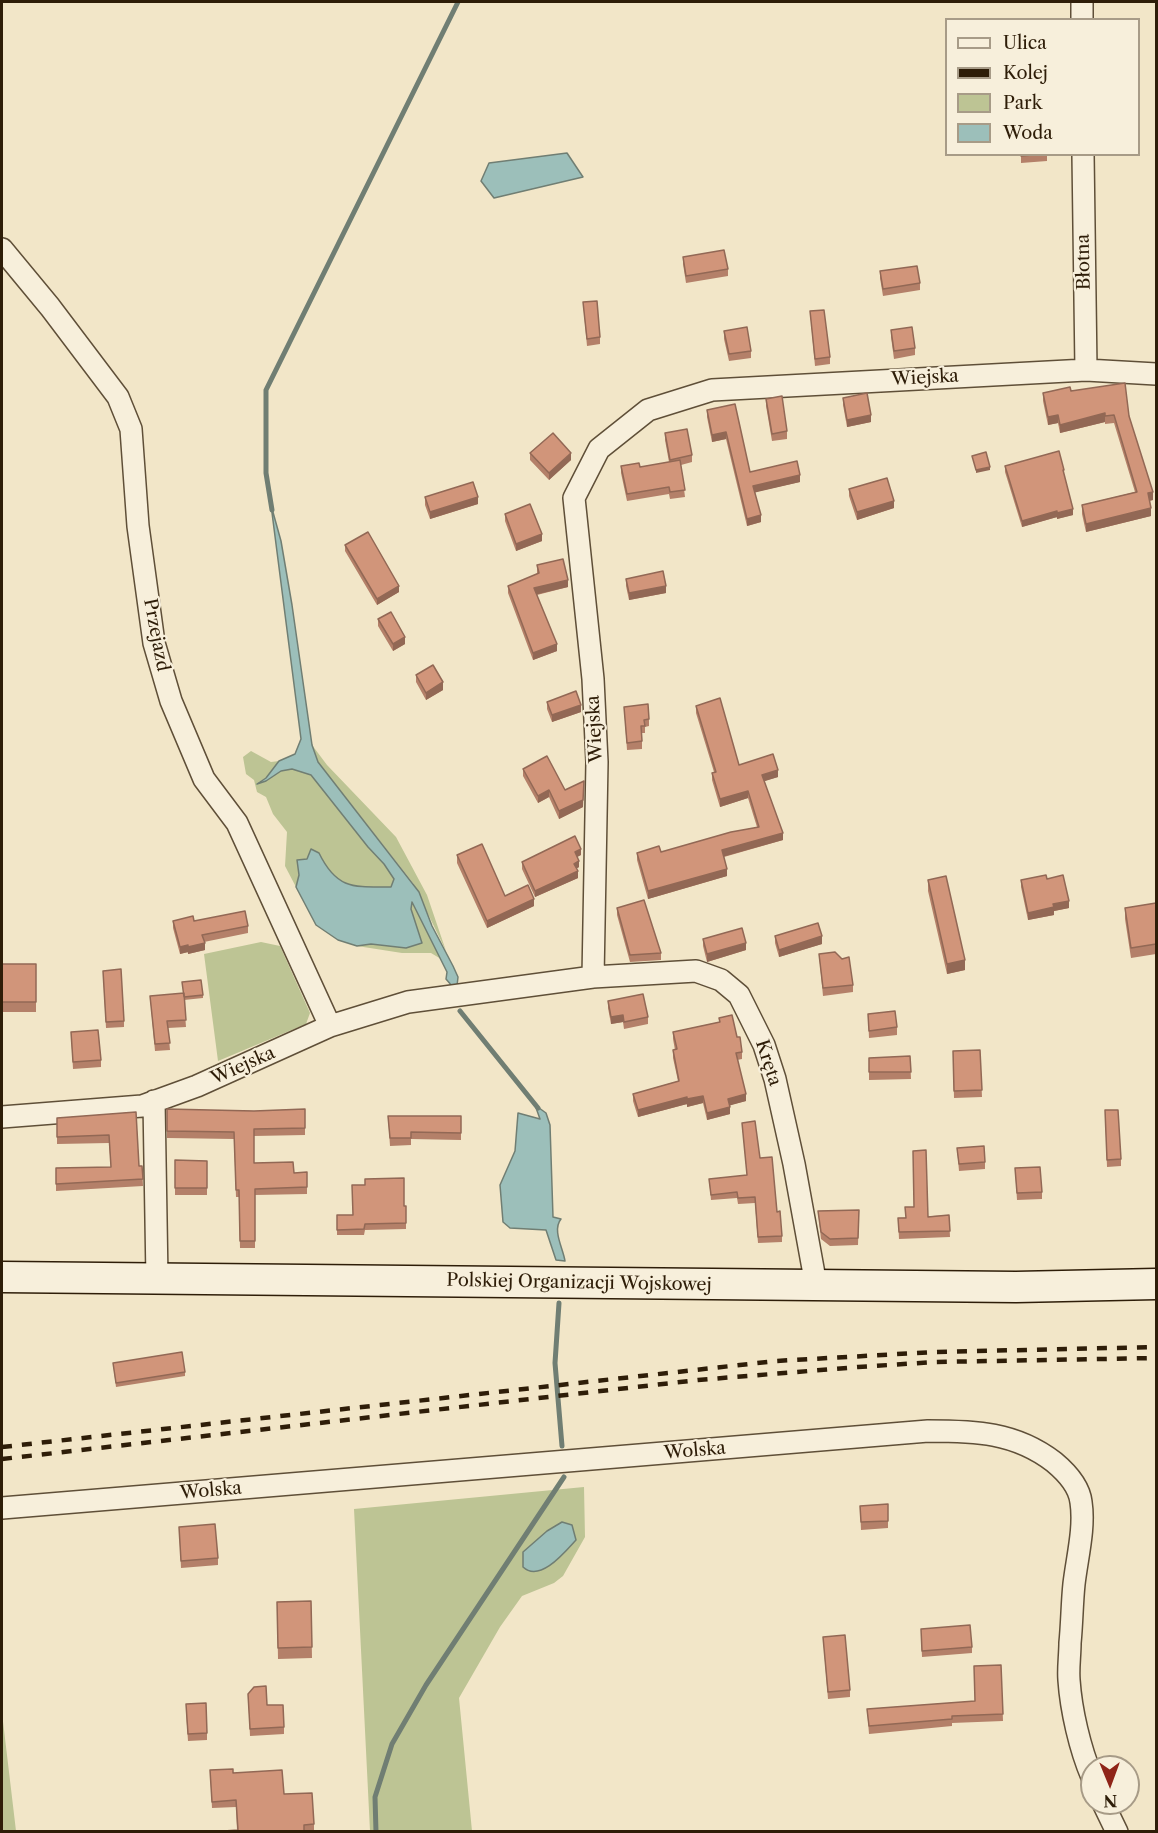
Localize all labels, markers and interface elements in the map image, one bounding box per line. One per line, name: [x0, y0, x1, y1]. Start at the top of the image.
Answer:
legend: [945, 18, 1140, 156]
text: Ulica: [1003, 32, 1047, 54]
text: Kolej: [1003, 62, 1048, 84]
text: Park: [1003, 92, 1042, 114]
text: Woda: [1003, 122, 1053, 144]
street label: Błotna: [1073, 234, 1095, 290]
street label: Wiejska: [891, 365, 959, 391]
street label: Przejazd: [138, 597, 174, 673]
street label: Wiejska: [582, 695, 608, 763]
street label: Kręta: [750, 1037, 786, 1089]
street label: Wiejska: [208, 1042, 278, 1090]
street label: Polskiej Organizacji Wojskowej: [446, 1270, 712, 1296]
street label: Wolska: [663, 1438, 727, 1464]
street label: Wolska: [179, 1478, 243, 1504]
north arrow: [1080, 1755, 1140, 1815]
text: N: [1103, 1791, 1117, 1811]

